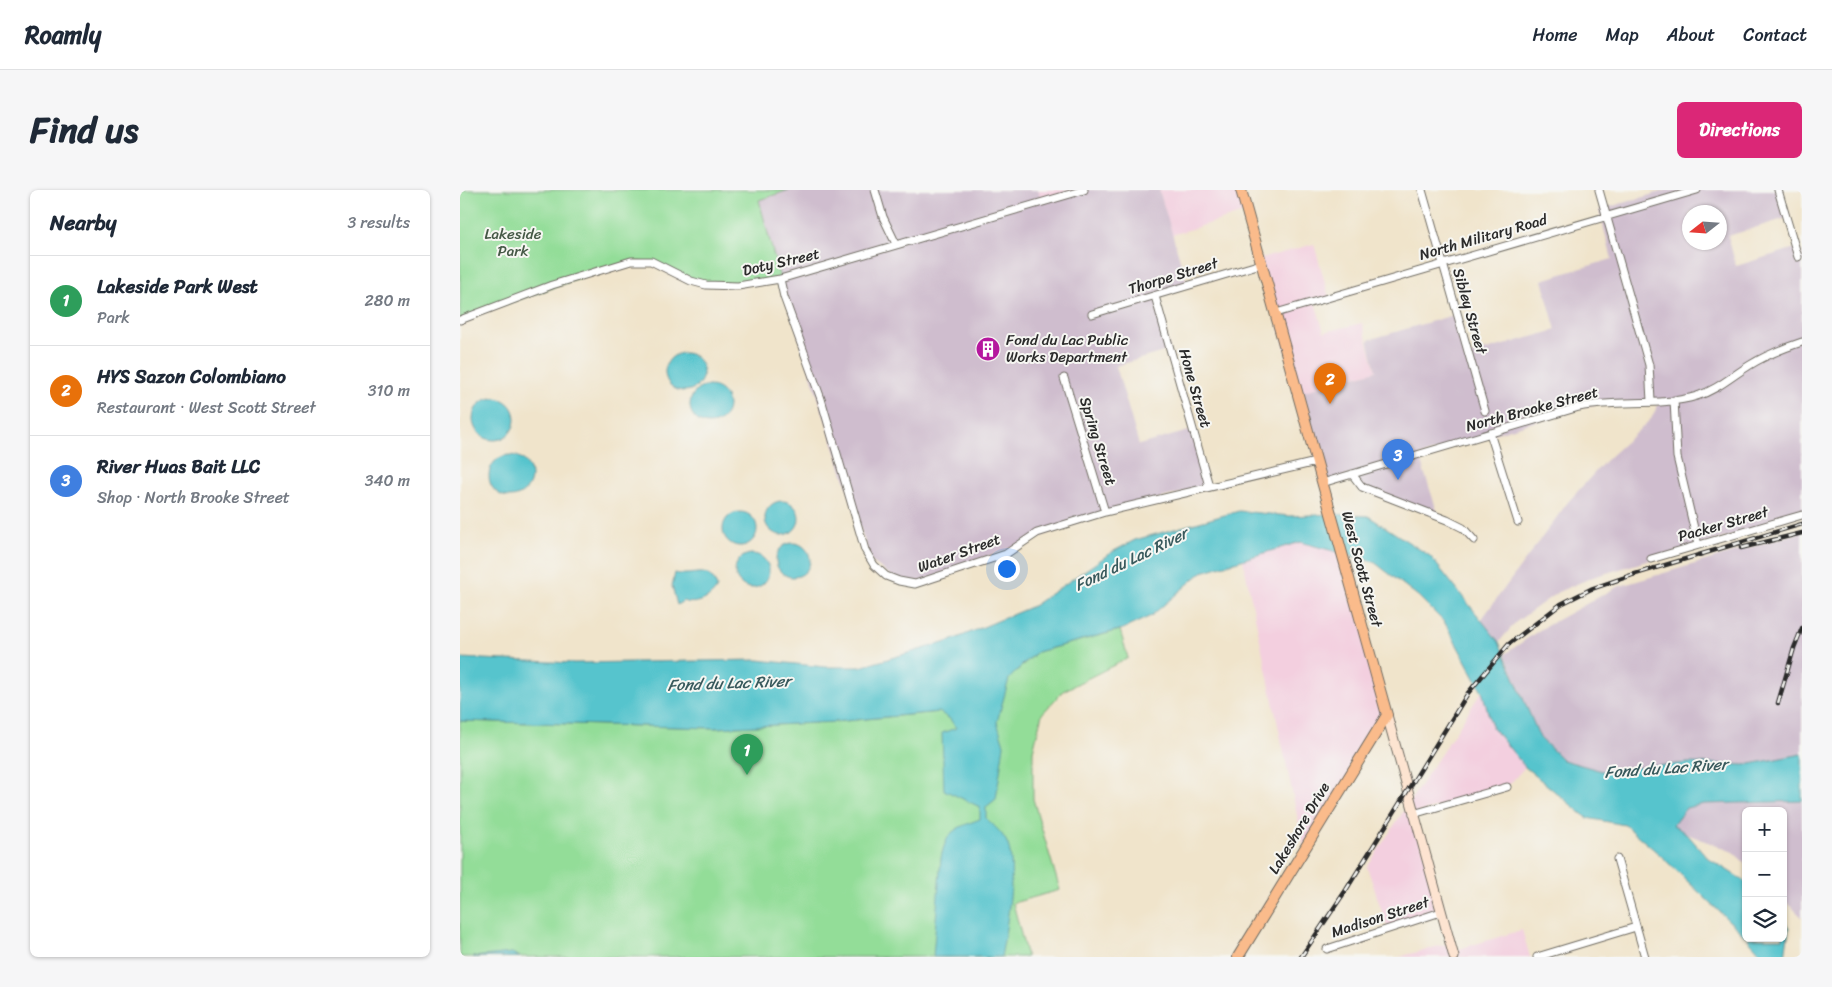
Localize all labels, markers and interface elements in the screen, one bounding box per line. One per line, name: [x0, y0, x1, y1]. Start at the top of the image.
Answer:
text: Roamly: [25, 14, 101, 56]
text: Home: [1533, 19, 1578, 51]
text: Map: [1606, 19, 1639, 51]
text: About: [1667, 19, 1715, 51]
text: Contact: [1743, 19, 1807, 51]
text: Find us: [30, 99, 138, 161]
button: Directions: [1677, 102, 1802, 158]
text: Nearby: [50, 204, 116, 242]
north arrow: [1682, 205, 1727, 250]
street label: North Military Road: [1416, 206, 1551, 268]
text: 3 results: [347, 208, 410, 237]
park label: Lakeside Park: [485, 221, 542, 264]
street label: Doty Street: [740, 240, 823, 283]
street label: Thorpe Street: [1125, 250, 1222, 302]
street label: Sibley Street: [1445, 265, 1495, 358]
text: Lakeside Park West: [97, 270, 258, 303]
text: 1: [63, 286, 69, 315]
text: 280 m: [365, 286, 410, 315]
text: Park: [97, 303, 130, 332]
place label: Fond du Lac Public Works Department: [1006, 327, 1129, 370]
building icon: Fond du Lac Public Works Department: [975, 336, 1001, 362]
street label: Hone Street: [1171, 345, 1219, 431]
text: HYS Sazon Colombiano: [97, 360, 286, 393]
pin: 2: [1314, 363, 1346, 404]
text: 2: [61, 376, 71, 405]
text: 310 m: [368, 376, 410, 405]
street label: North Brooke Street: [1463, 379, 1602, 439]
text: Restaurant · West Scott Street: [97, 393, 316, 422]
street label: Spring Street: [1072, 394, 1124, 489]
pin: 3: [1382, 439, 1414, 480]
text: River Huas Bait LLC: [97, 450, 260, 483]
text: 3: [62, 466, 70, 495]
text: 340 m: [365, 466, 410, 495]
text: Shop · North Brooke Street: [97, 483, 290, 512]
street label: Packer Street: [1675, 498, 1772, 549]
street label: West Scott Street: [1334, 508, 1390, 631]
water label: Fond du Lac River: [1069, 518, 1195, 599]
street label: Water Street: [914, 526, 1005, 580]
your location: [994, 556, 1020, 582]
water label: Fond du Lac River: [667, 666, 793, 700]
pin: 1: [731, 734, 763, 775]
water label: Fond du Lac River: [1604, 749, 1731, 787]
street label: Lakeshore Drive: [1261, 777, 1337, 879]
map controls: [1742, 807, 1787, 942]
button: +: [1742, 807, 1787, 852]
button: −: [1742, 852, 1787, 897]
street label: Madison Street: [1328, 889, 1433, 945]
button: layers: [1742, 897, 1787, 942]

